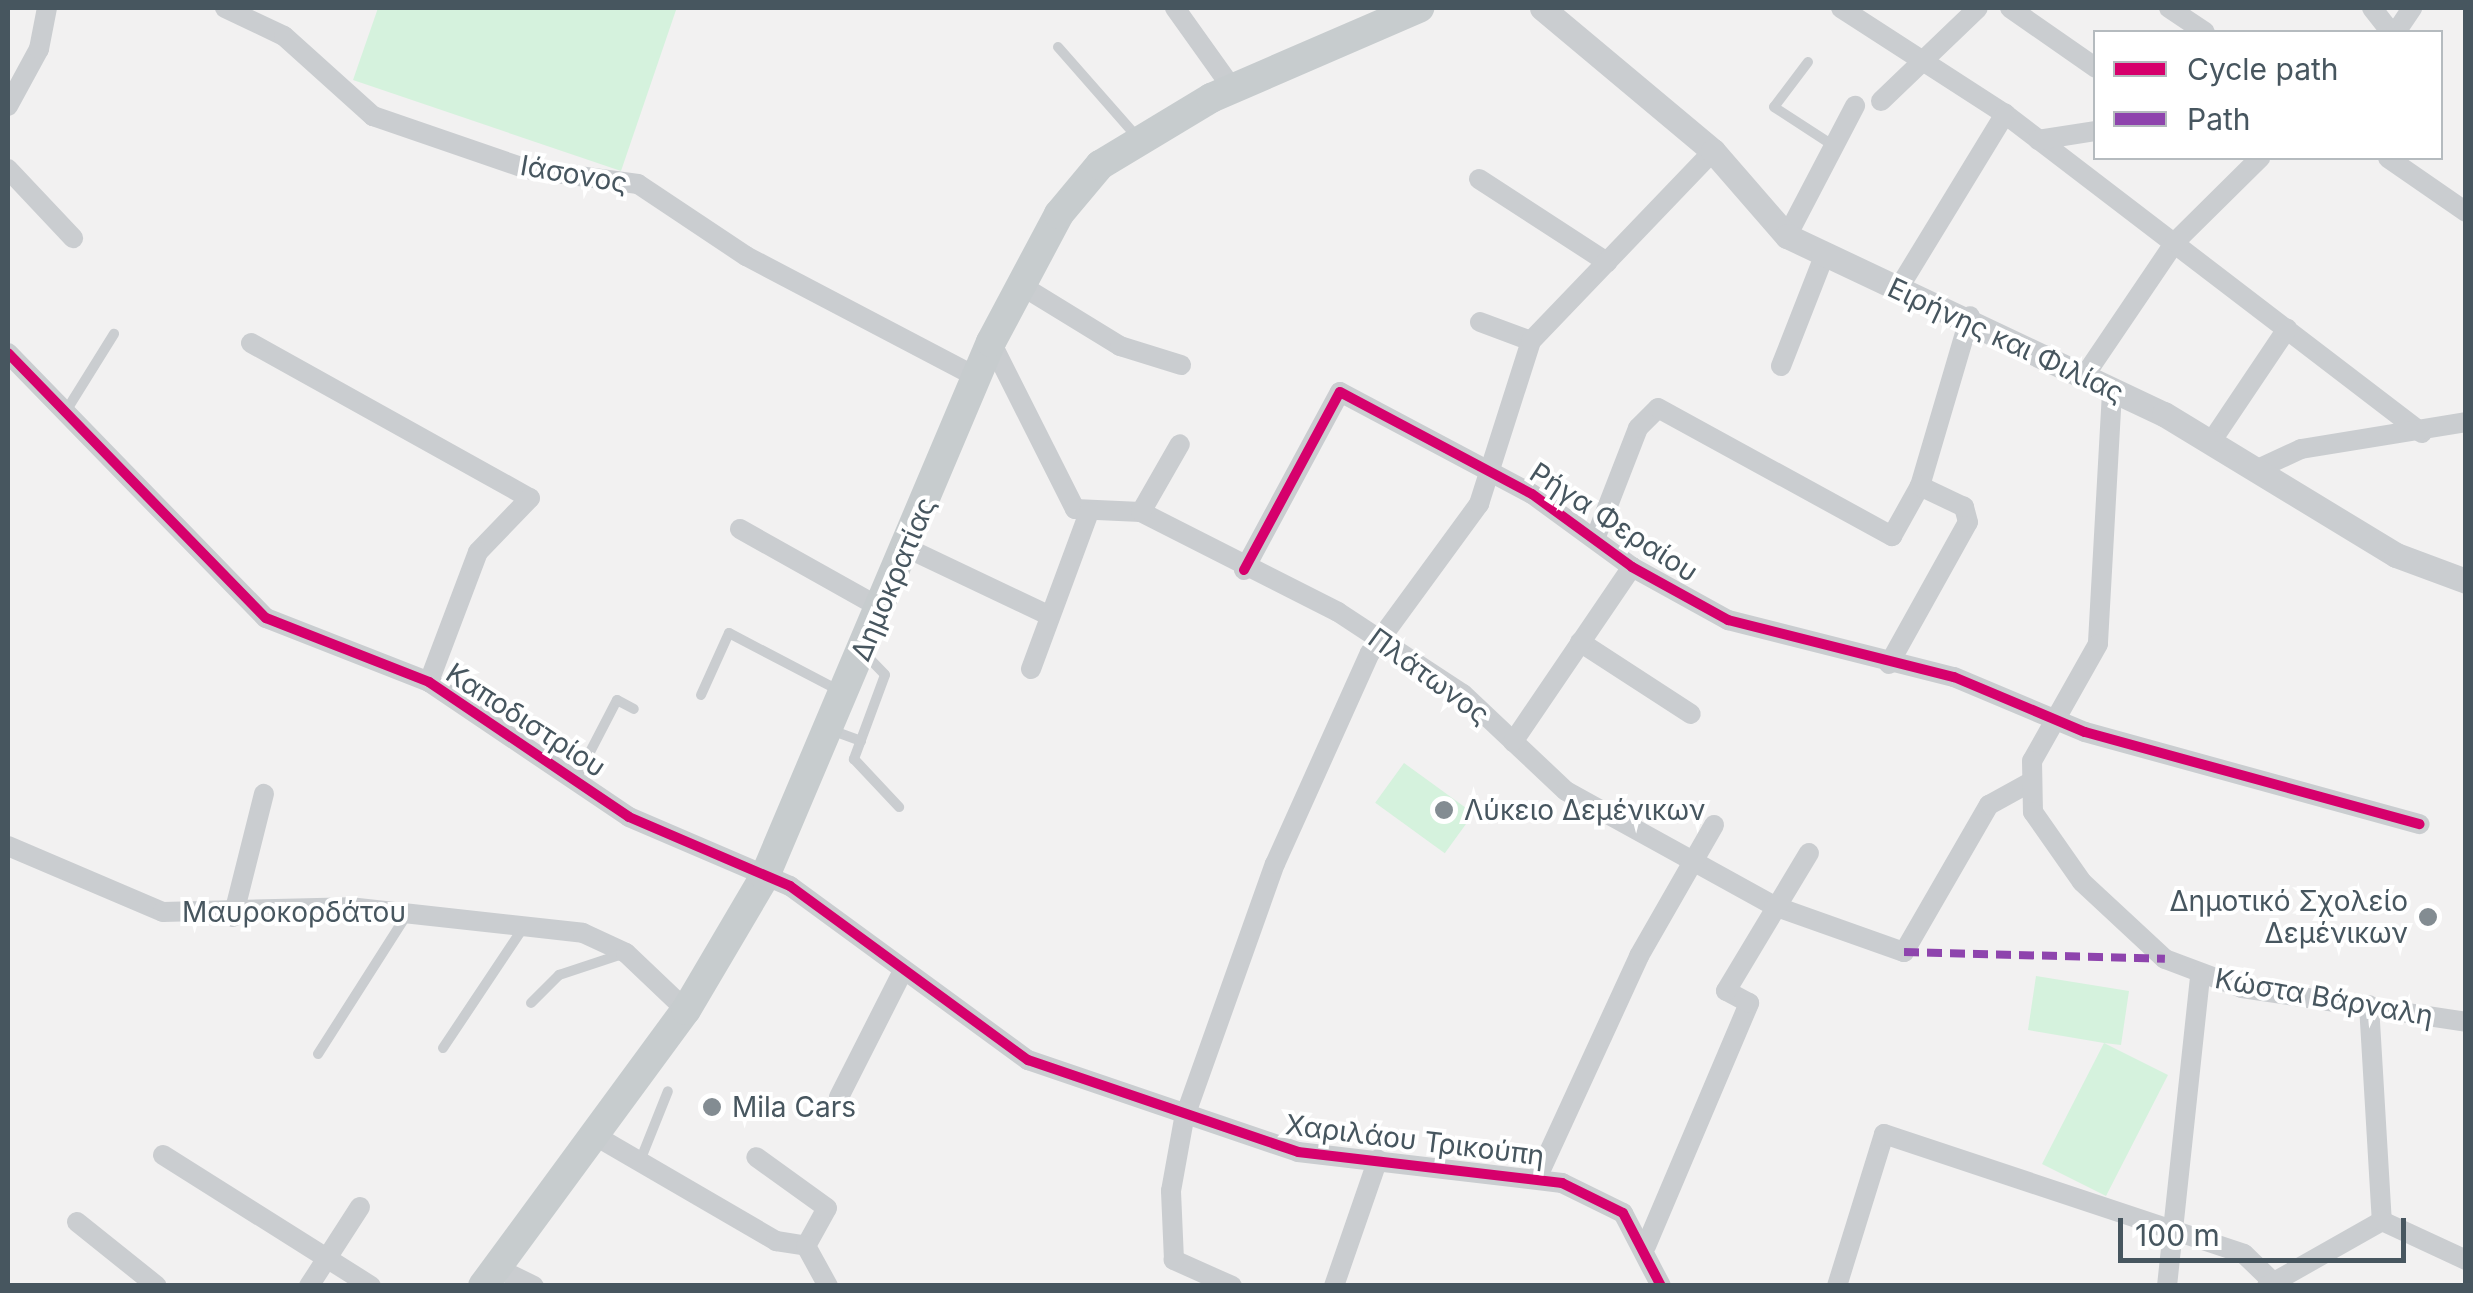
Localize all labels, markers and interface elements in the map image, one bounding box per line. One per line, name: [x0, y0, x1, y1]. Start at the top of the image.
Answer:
legend: [2093, 30, 2443, 160]
text: Cycle path: [2187, 51, 2339, 87]
text: Path: [2187, 101, 2251, 137]
street label: Ιάσονος: [518, 148, 630, 200]
street label: Ειρήνης και Φιλίας: [1883, 271, 2129, 409]
street label: Ρήγα Φεραίου: [1524, 455, 1704, 589]
street label: Δημοκρατίας: [843, 492, 943, 666]
street label: Πλάτωνος: [1362, 621, 1496, 731]
street label: Καποδιστρίου: [440, 656, 612, 784]
place label: Λύκειο Δεμένικων: [1464, 793, 1705, 827]
marker: Λύκειο Δεμένικων: [1433, 799, 1455, 821]
place label: Δημοτικό Σχολείο Δεμένικων: [2170, 884, 2408, 950]
street label: Μαυροκορδάτου: [182, 895, 406, 929]
marker: Δημοτικό Σχολείο Δεμένικων: [2417, 906, 2439, 928]
street label: Κώστα Βάρναλη: [2212, 961, 2436, 1033]
place label: Mila Cars: [732, 1090, 856, 1124]
marker: Mila Cars: [701, 1096, 723, 1118]
street label: Χαριλάου Τρικούπη: [1284, 1107, 1546, 1173]
scale bar: [2123, 1198, 2410, 1260]
text: 100 m: [2135, 1217, 2220, 1253]

